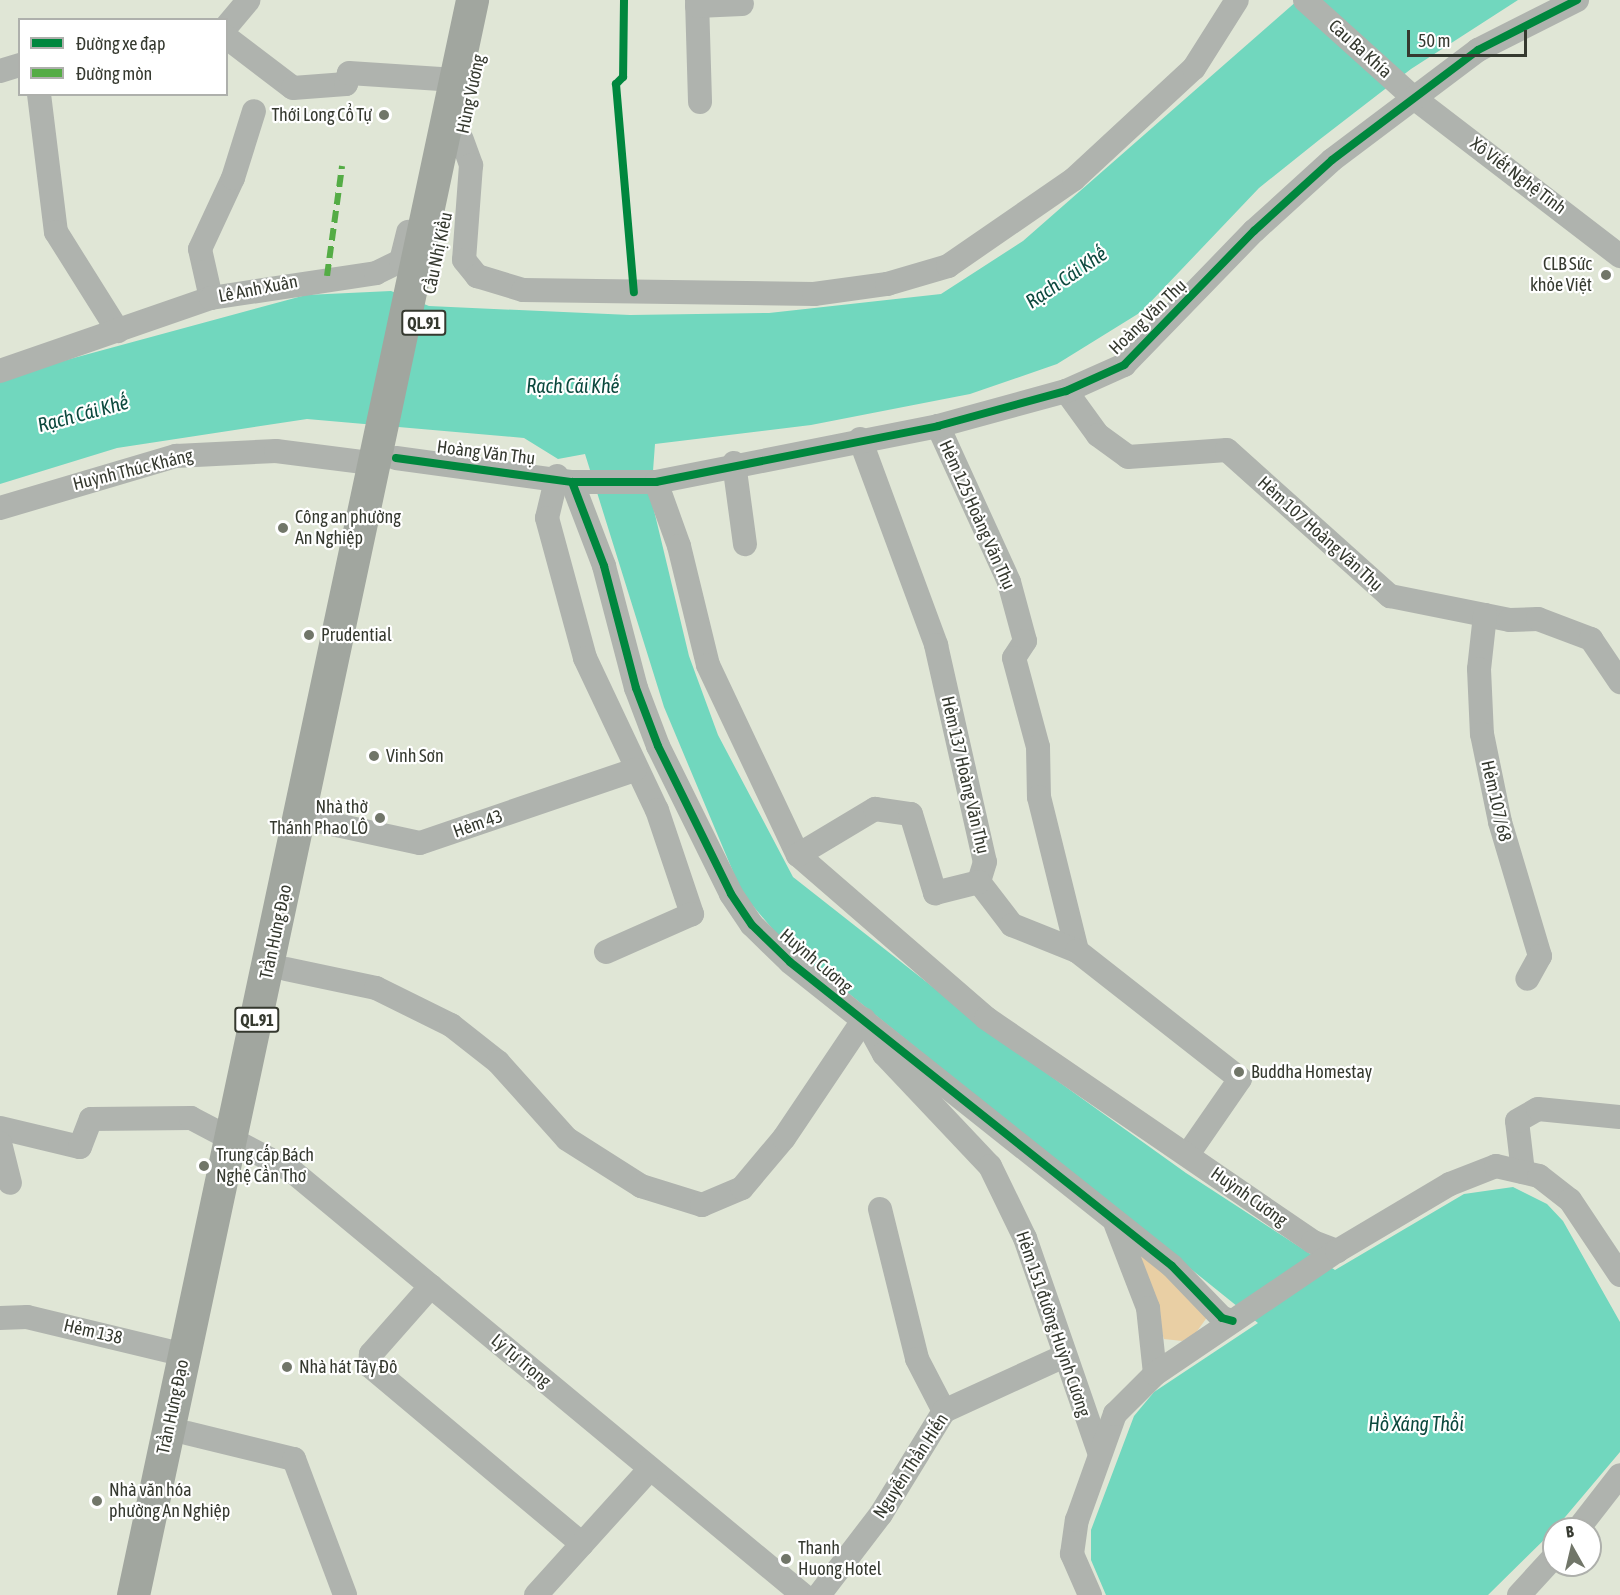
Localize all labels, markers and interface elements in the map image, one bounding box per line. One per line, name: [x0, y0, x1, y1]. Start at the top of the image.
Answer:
street label: Cau Ba Khía: [1324, 15, 1396, 83]
legend: [18, 18, 228, 96]
scale bar: [1410, 18, 1530, 56]
text: 50 m: [1418, 30, 1450, 51]
text: Đường xe đạp: [76, 33, 165, 54]
street label: Hùng Vương: [452, 53, 490, 135]
text: Đường mòn: [76, 63, 152, 84]
place label: Thới Long Cổ Tự: [272, 104, 372, 126]
marker: Thới Long Cổ Tự: [377, 108, 391, 122]
street label: Xô Viết Nghệ Tĩnh: [1466, 133, 1570, 219]
street label: Cầu Nhị Kiều: [419, 210, 457, 296]
water label: Rạch Cái Khế: [1021, 241, 1111, 313]
place label: CLB Sức khỏe Việt: [1530, 254, 1592, 296]
marker: CLB Sức khỏe Việt: [1597, 266, 1615, 284]
street label: Lê Anh Xuân: [217, 271, 299, 307]
street label: Hoàng Văn Thụ: [1105, 275, 1191, 359]
road number: QL.91: [400, 310, 448, 336]
water label: Rạch Cái Khế: [526, 373, 620, 397]
water label: Rạch Cái Khế: [35, 389, 131, 437]
street label: Hoàng Văn Thụ: [436, 436, 536, 470]
street label: Hẻm 125 Hoàng Văn Thụ: [934, 437, 1020, 593]
street label: Huỳnh Thúc Kháng: [71, 445, 195, 495]
street label: Hẻm 107 Hoàng Văn Thụ: [1253, 472, 1387, 596]
place label: Công an phường An Nghiệp: [295, 507, 401, 550]
marker: Công an phường An Nghiệp: [276, 521, 290, 535]
place label: Prudential: [321, 624, 392, 646]
marker: Prudential: [302, 628, 316, 642]
street label: Hẻm 137 Hoàng Văn Thụ: [936, 694, 994, 856]
place label: Vinh Sơn: [386, 745, 444, 767]
marker: Vinh Sơn: [367, 749, 381, 763]
street label: Hẻm 107/68: [1476, 758, 1516, 844]
place label: Nhà thờ Thánh Phao LÔ: [269, 797, 368, 840]
street label: Hẻm 43: [450, 805, 506, 843]
marker: Nhà thờ Thánh Phao LÔ: [373, 811, 387, 825]
street label: Trần Hưng Đạo: [255, 883, 297, 981]
street label: Huỳnh Cương: [775, 924, 857, 998]
road number: QL.91: [233, 1007, 281, 1033]
place label: Buddha Homestay: [1251, 1061, 1372, 1083]
marker: Buddha Homestay: [1232, 1065, 1246, 1079]
place label: Trung cấp Bách Nghệ Cần Thơ: [216, 1145, 314, 1188]
marker: Trung cấp Bách Nghệ Cần Thơ: [197, 1159, 211, 1173]
street label: Huỳnh Cương: [1207, 1163, 1291, 1231]
street label: Hẻm 151 đường Huỳnh Cương: [1011, 1228, 1095, 1420]
street label: Hẻm 138: [62, 1315, 124, 1349]
street label: Lý Tự Trọng: [487, 1330, 555, 1392]
place label: Nhà hát Tây Đô: [299, 1356, 397, 1378]
street label: Trần Hưng Đạo: [152, 1358, 194, 1456]
marker: Nhà hát Tây Đô: [280, 1360, 294, 1374]
street label: Nguyễn Thần Hiến: [869, 1409, 953, 1523]
water label: Hồ Xáng Thổi: [1368, 1411, 1464, 1435]
place label: Nhà văn hóa phường An Nghiệp: [109, 1480, 230, 1522]
marker: Nhà văn hóa phường An Nghiệp: [90, 1494, 104, 1508]
north arrow: [1542, 1517, 1602, 1577]
text: B: [1565, 1522, 1575, 1541]
place label: Thanh Huong Hotel: [798, 1538, 881, 1580]
marker: Thanh Huong Hotel: [779, 1552, 793, 1566]

